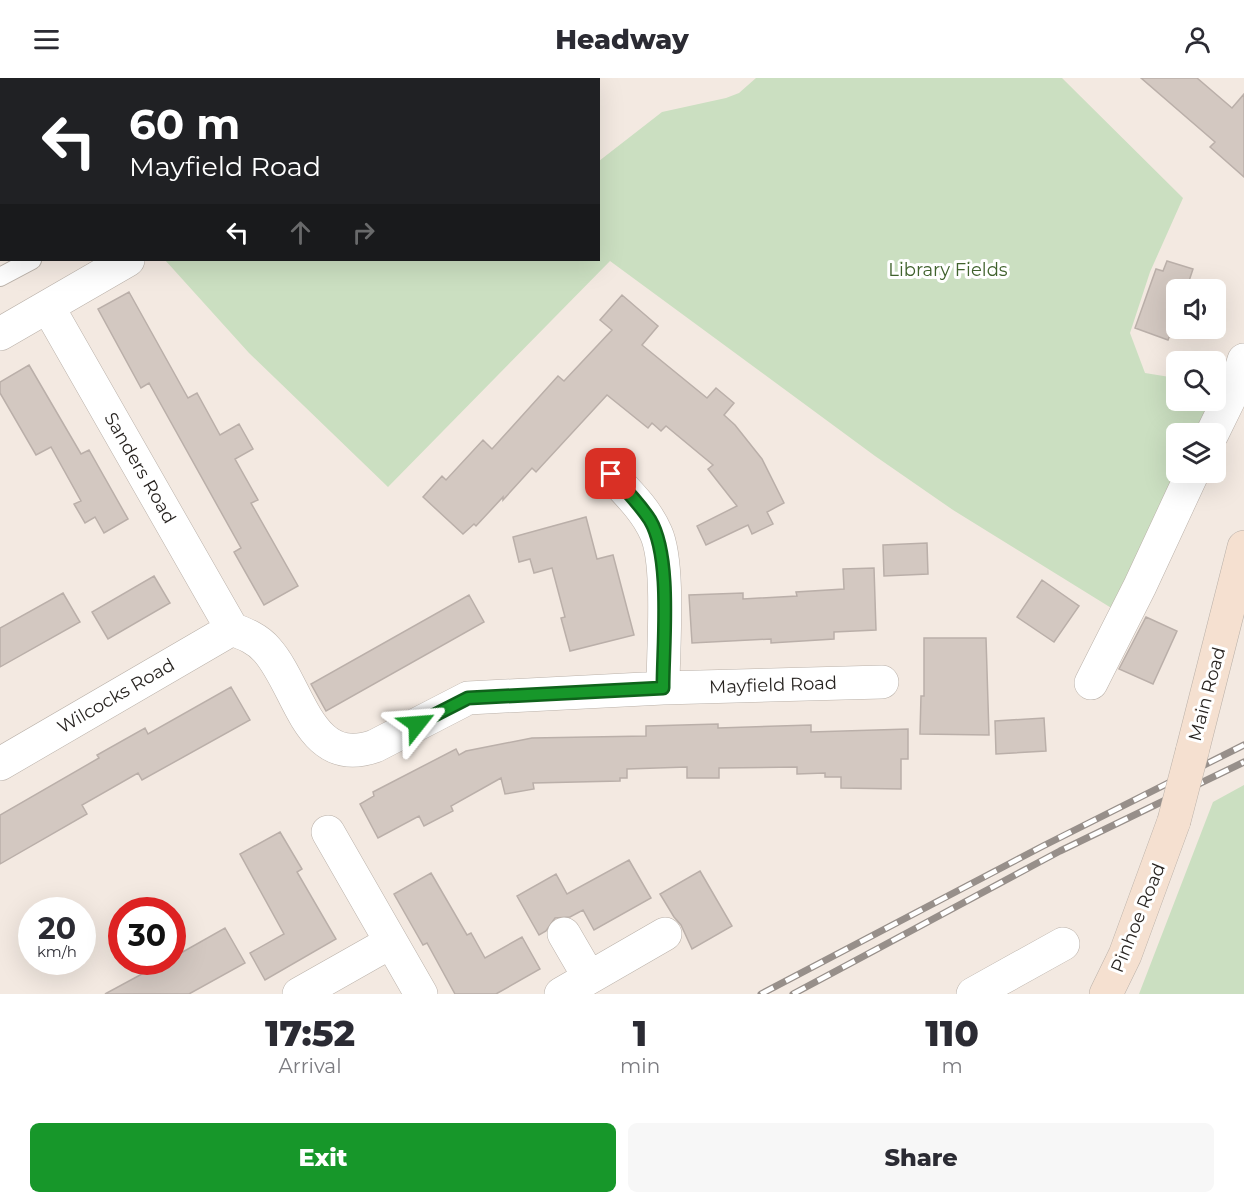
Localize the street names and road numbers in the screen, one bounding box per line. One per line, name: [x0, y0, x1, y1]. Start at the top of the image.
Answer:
street label: Sanders Road: [99, 409, 181, 527]
street label: Main Road: [1184, 644, 1230, 744]
street label: Wilcocks Road: [53, 654, 179, 738]
street label: Mayfield Road: [709, 672, 837, 698]
street label: Pinhoe Road: [1106, 860, 1170, 976]

